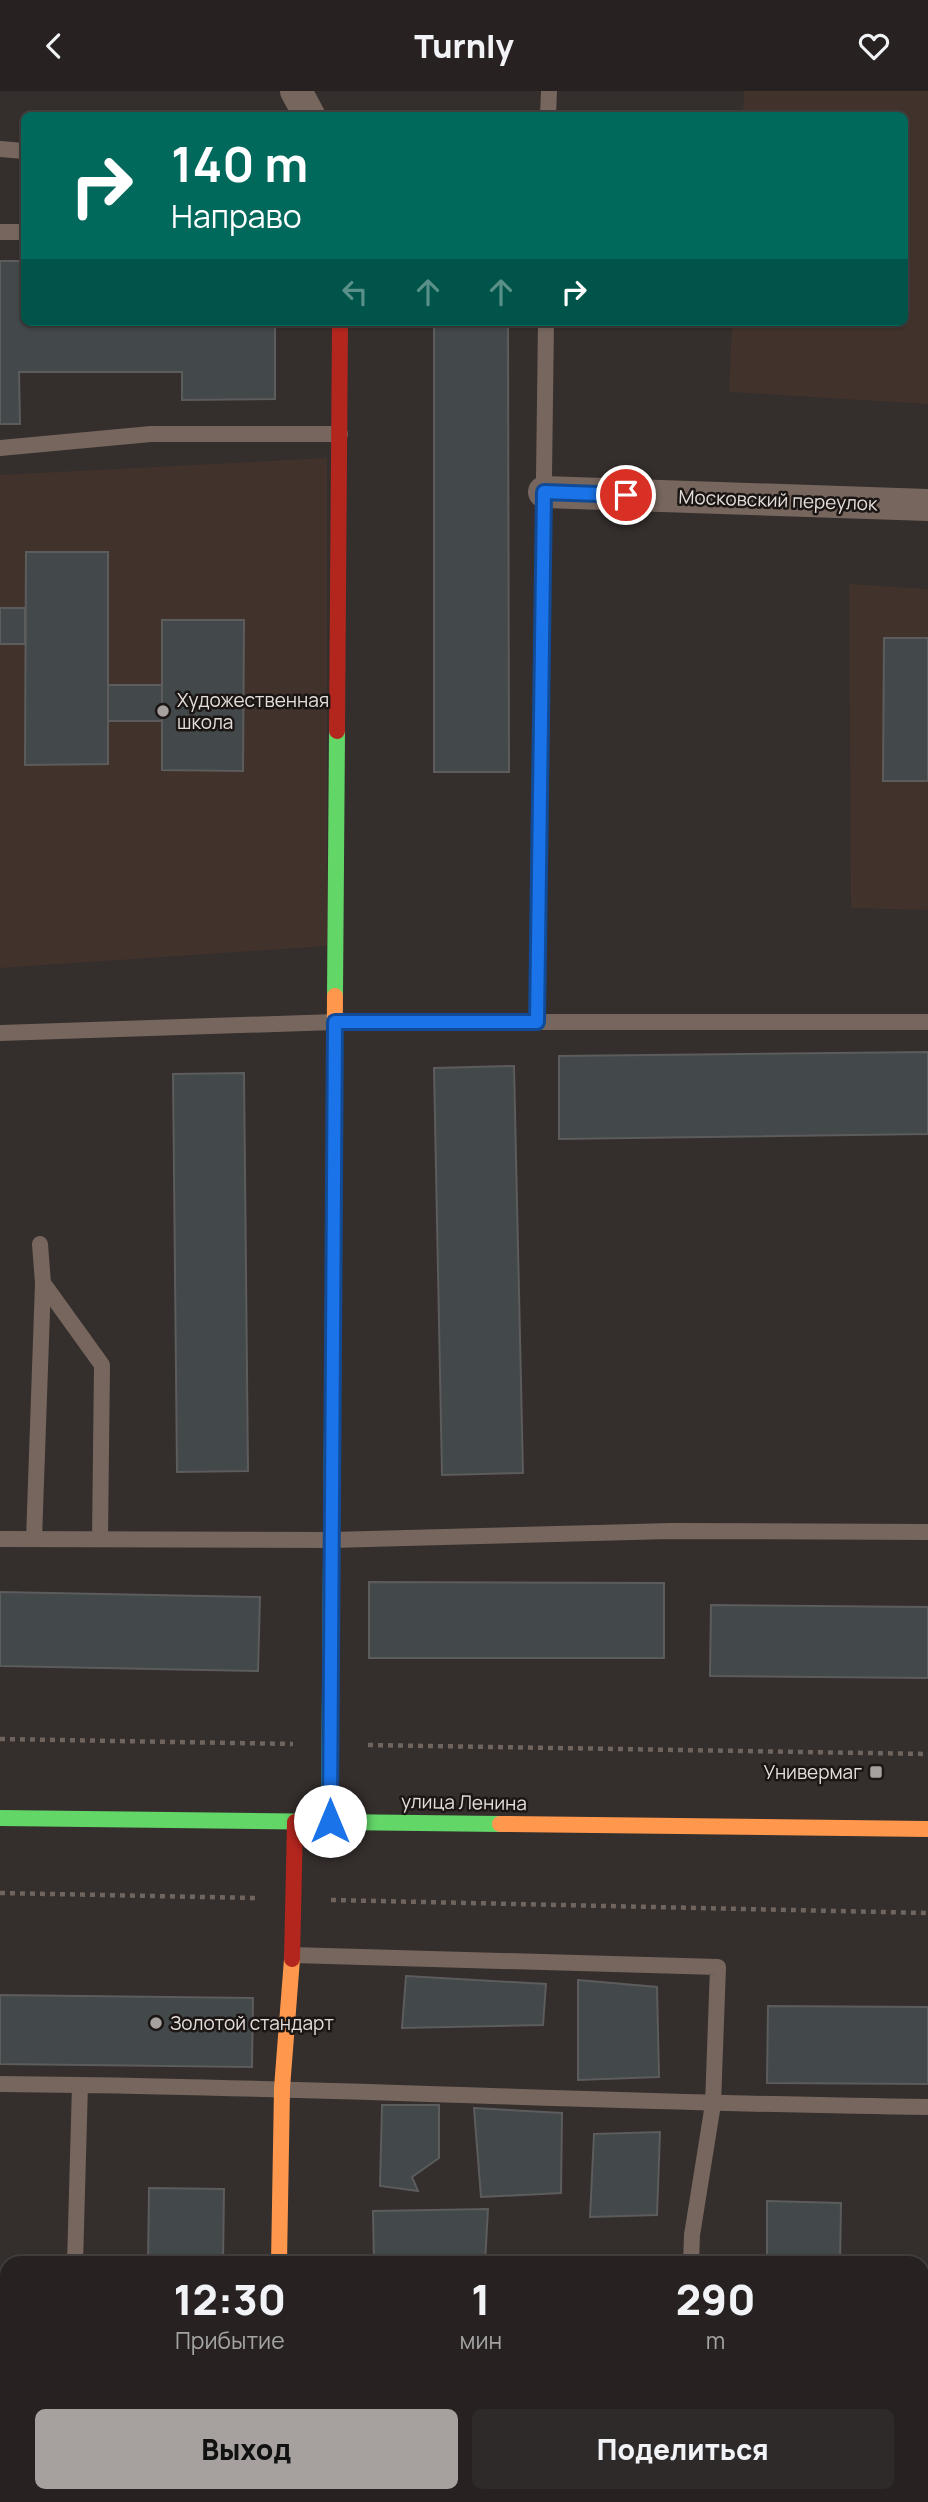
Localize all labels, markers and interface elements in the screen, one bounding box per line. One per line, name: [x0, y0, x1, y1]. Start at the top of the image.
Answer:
text: Turnly: [414, 24, 514, 68]
icon: back: [35, 27, 73, 65]
icon: heart: [855, 27, 893, 65]
text: 140 m: [171, 130, 308, 197]
icon: right: [56, 140, 147, 231]
text: Направо: [171, 194, 302, 238]
icon: left: [336, 273, 374, 311]
icon: ahead: [409, 273, 447, 311]
icon: ahead: [482, 273, 520, 311]
icon: right: [555, 273, 593, 311]
pin: [596, 465, 656, 525]
icon: arrive: [607, 476, 645, 514]
street label: Московский переулок: [678, 484, 878, 516]
place label: Художественная школа: [177, 687, 329, 735]
marker: Художественная школа: [155, 703, 171, 719]
place label: Универмаг: [763, 1759, 862, 1785]
marker: Универмаг: [868, 1764, 884, 1780]
position arrow: [293, 1784, 367, 1858]
street label: улица Ленина: [401, 1788, 527, 1816]
place label: Золотой стандарт: [170, 2010, 334, 2036]
marker: Золотой стандарт: [148, 2015, 164, 2031]
text: 12:30: [174, 2270, 286, 2328]
text: 1: [471, 2270, 490, 2328]
text: 290: [676, 2270, 755, 2328]
text: Прибытие: [175, 2324, 285, 2356]
text: мин: [460, 2324, 502, 2356]
text: m: [706, 2324, 725, 2356]
button: Выход: [35, 2409, 458, 2489]
button: Поделиться: [472, 2409, 894, 2489]

